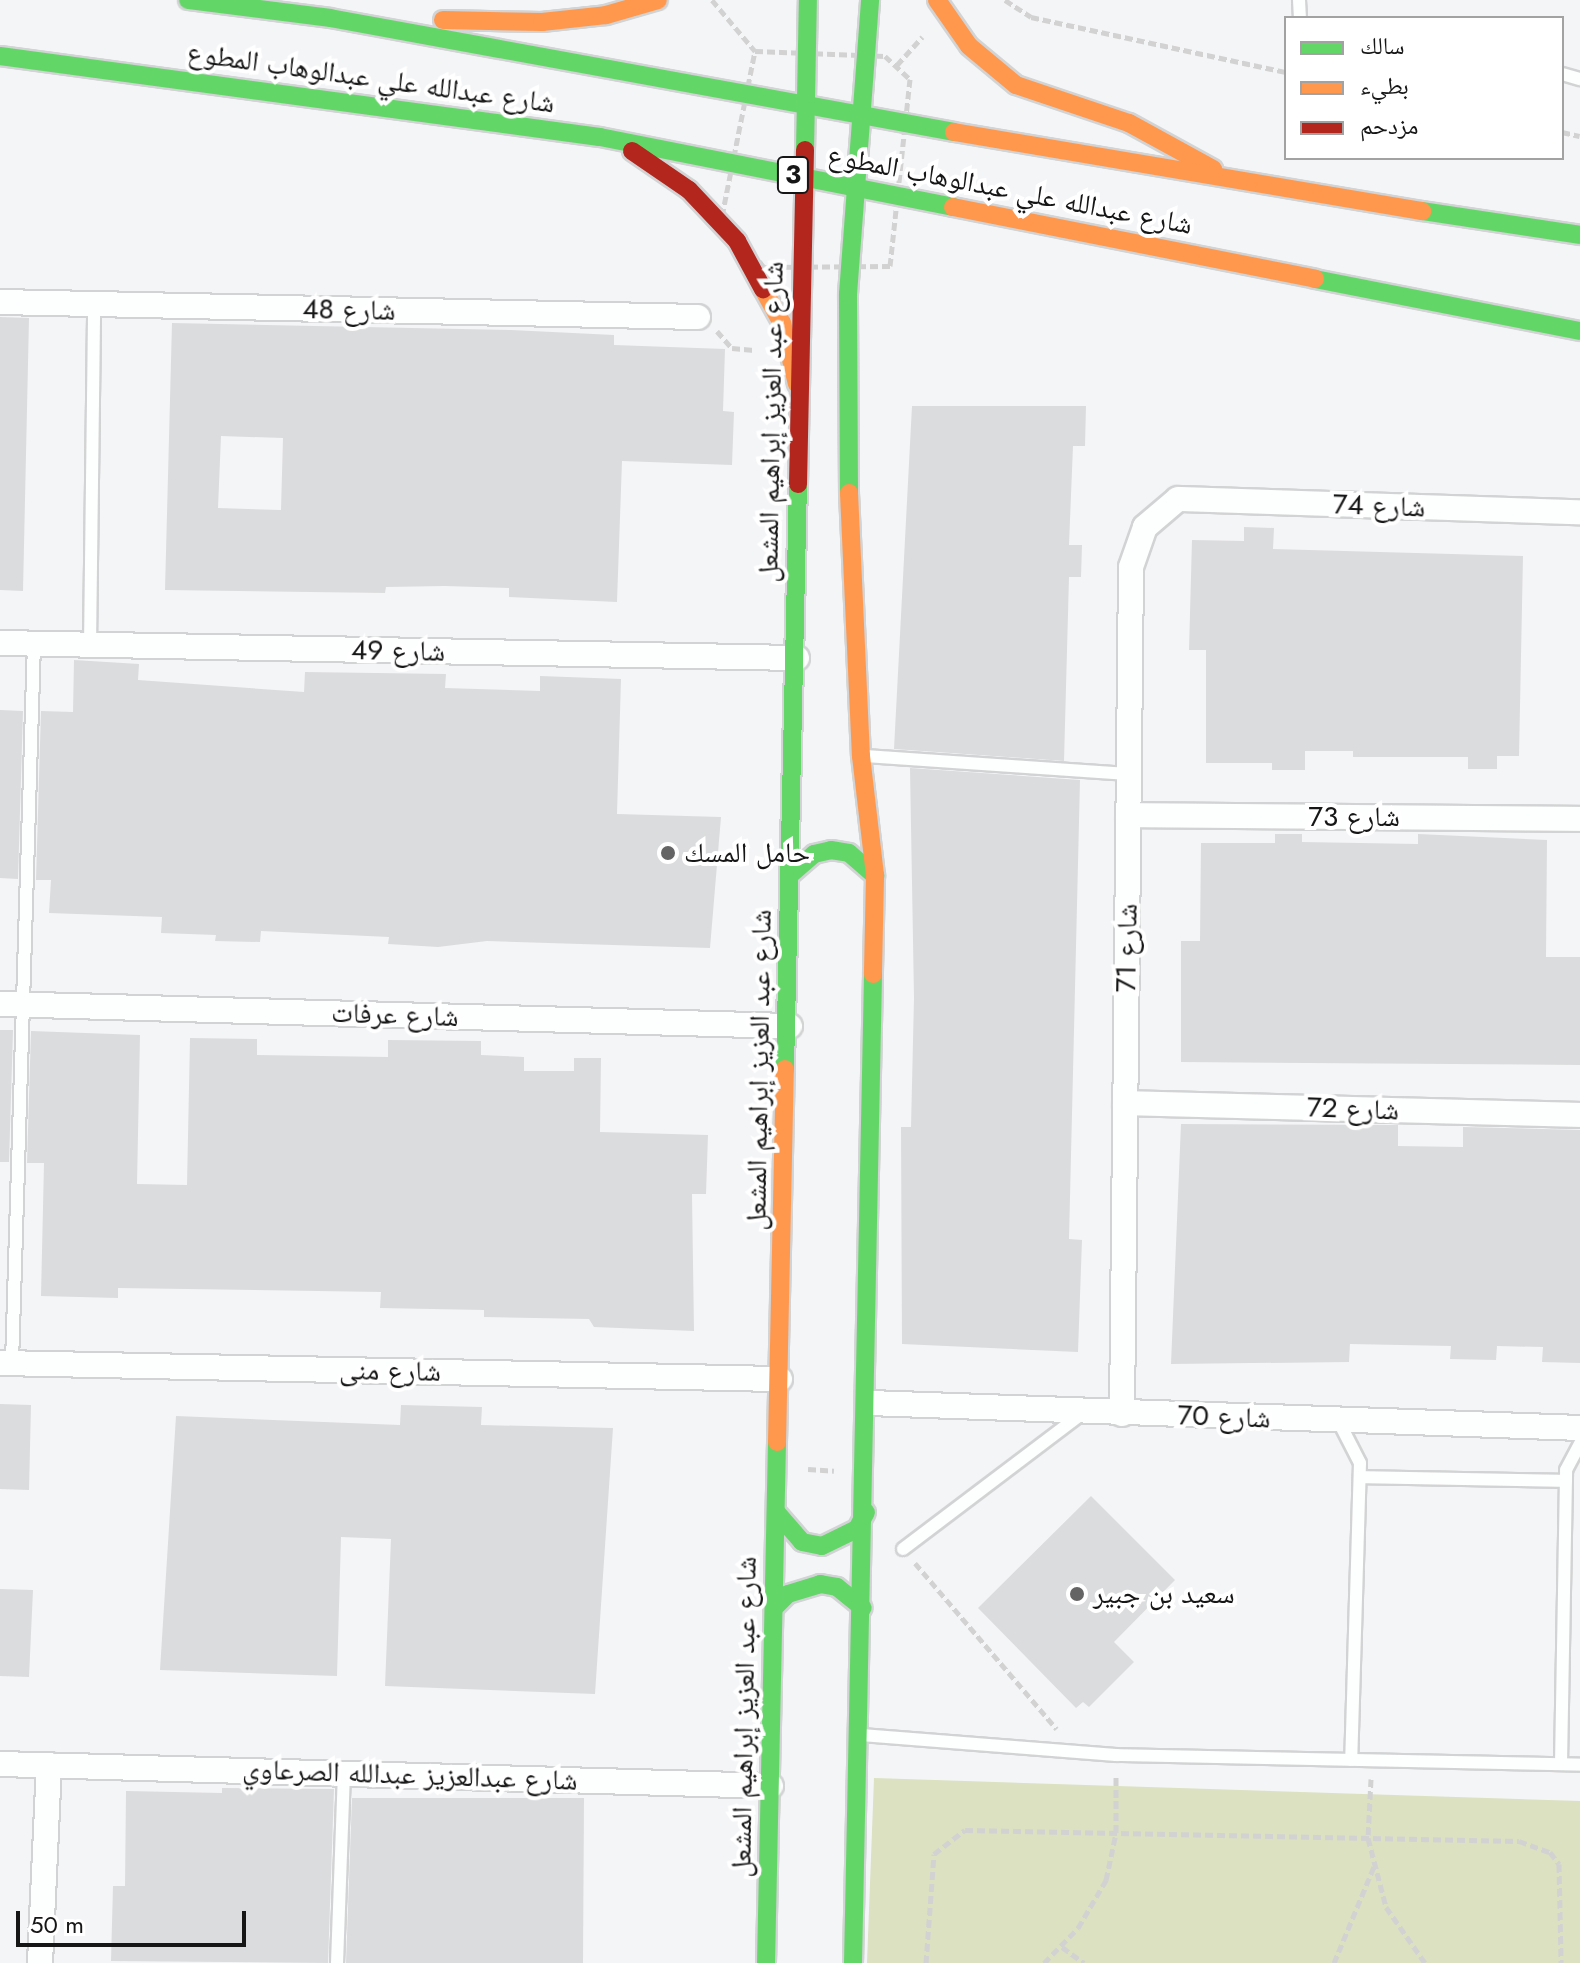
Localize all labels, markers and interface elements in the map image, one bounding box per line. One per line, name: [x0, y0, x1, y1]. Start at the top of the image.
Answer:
legend: [1284, 16, 1564, 160]
text: سالك: [1360, 28, 1405, 63]
street label: شارع عبدالله علي عبدالوهاب المطوع: [185, 36, 557, 120]
text: بطيء: [1360, 68, 1409, 103]
text: مزدحم: [1360, 108, 1419, 143]
street label: شارع عبدالله علي عبدالوهاب المطوع: [825, 138, 1195, 242]
road number: 3: [775, 153, 811, 197]
street label: شارع عبد العزيز إبراهيم المشعل: [751, 261, 791, 583]
street label: شارع 48: [302, 292, 396, 328]
street label: شارع 74: [1332, 488, 1426, 524]
street label: شارع 49: [351, 633, 445, 669]
street label: شارع 73: [1308, 800, 1400, 834]
place label: حامل المسك: [684, 836, 810, 870]
marker: حامل المسك: [659, 844, 677, 862]
street label: شارع 71: [1109, 903, 1145, 993]
street label: شارع عبد العزيز إبراهيم المشعل: [739, 909, 779, 1231]
street label: شارع عرفات: [331, 996, 459, 1034]
street label: شارع 72: [1306, 1091, 1400, 1127]
street label: شارع منى: [339, 1353, 441, 1389]
street label: شارع 70: [1177, 1399, 1271, 1435]
street label: شارع عبد العزيز إبراهيم المشعل: [724, 1556, 764, 1878]
place label: سعيد بن جبير: [1093, 1577, 1235, 1611]
marker: سعيد بن جبير: [1068, 1585, 1086, 1603]
street label: شارع عبدالعزيز عبدالله الصرعاوي: [242, 1752, 578, 1798]
scale bar: [20, 1895, 250, 1945]
text: 50 m: [30, 1907, 84, 1942]

